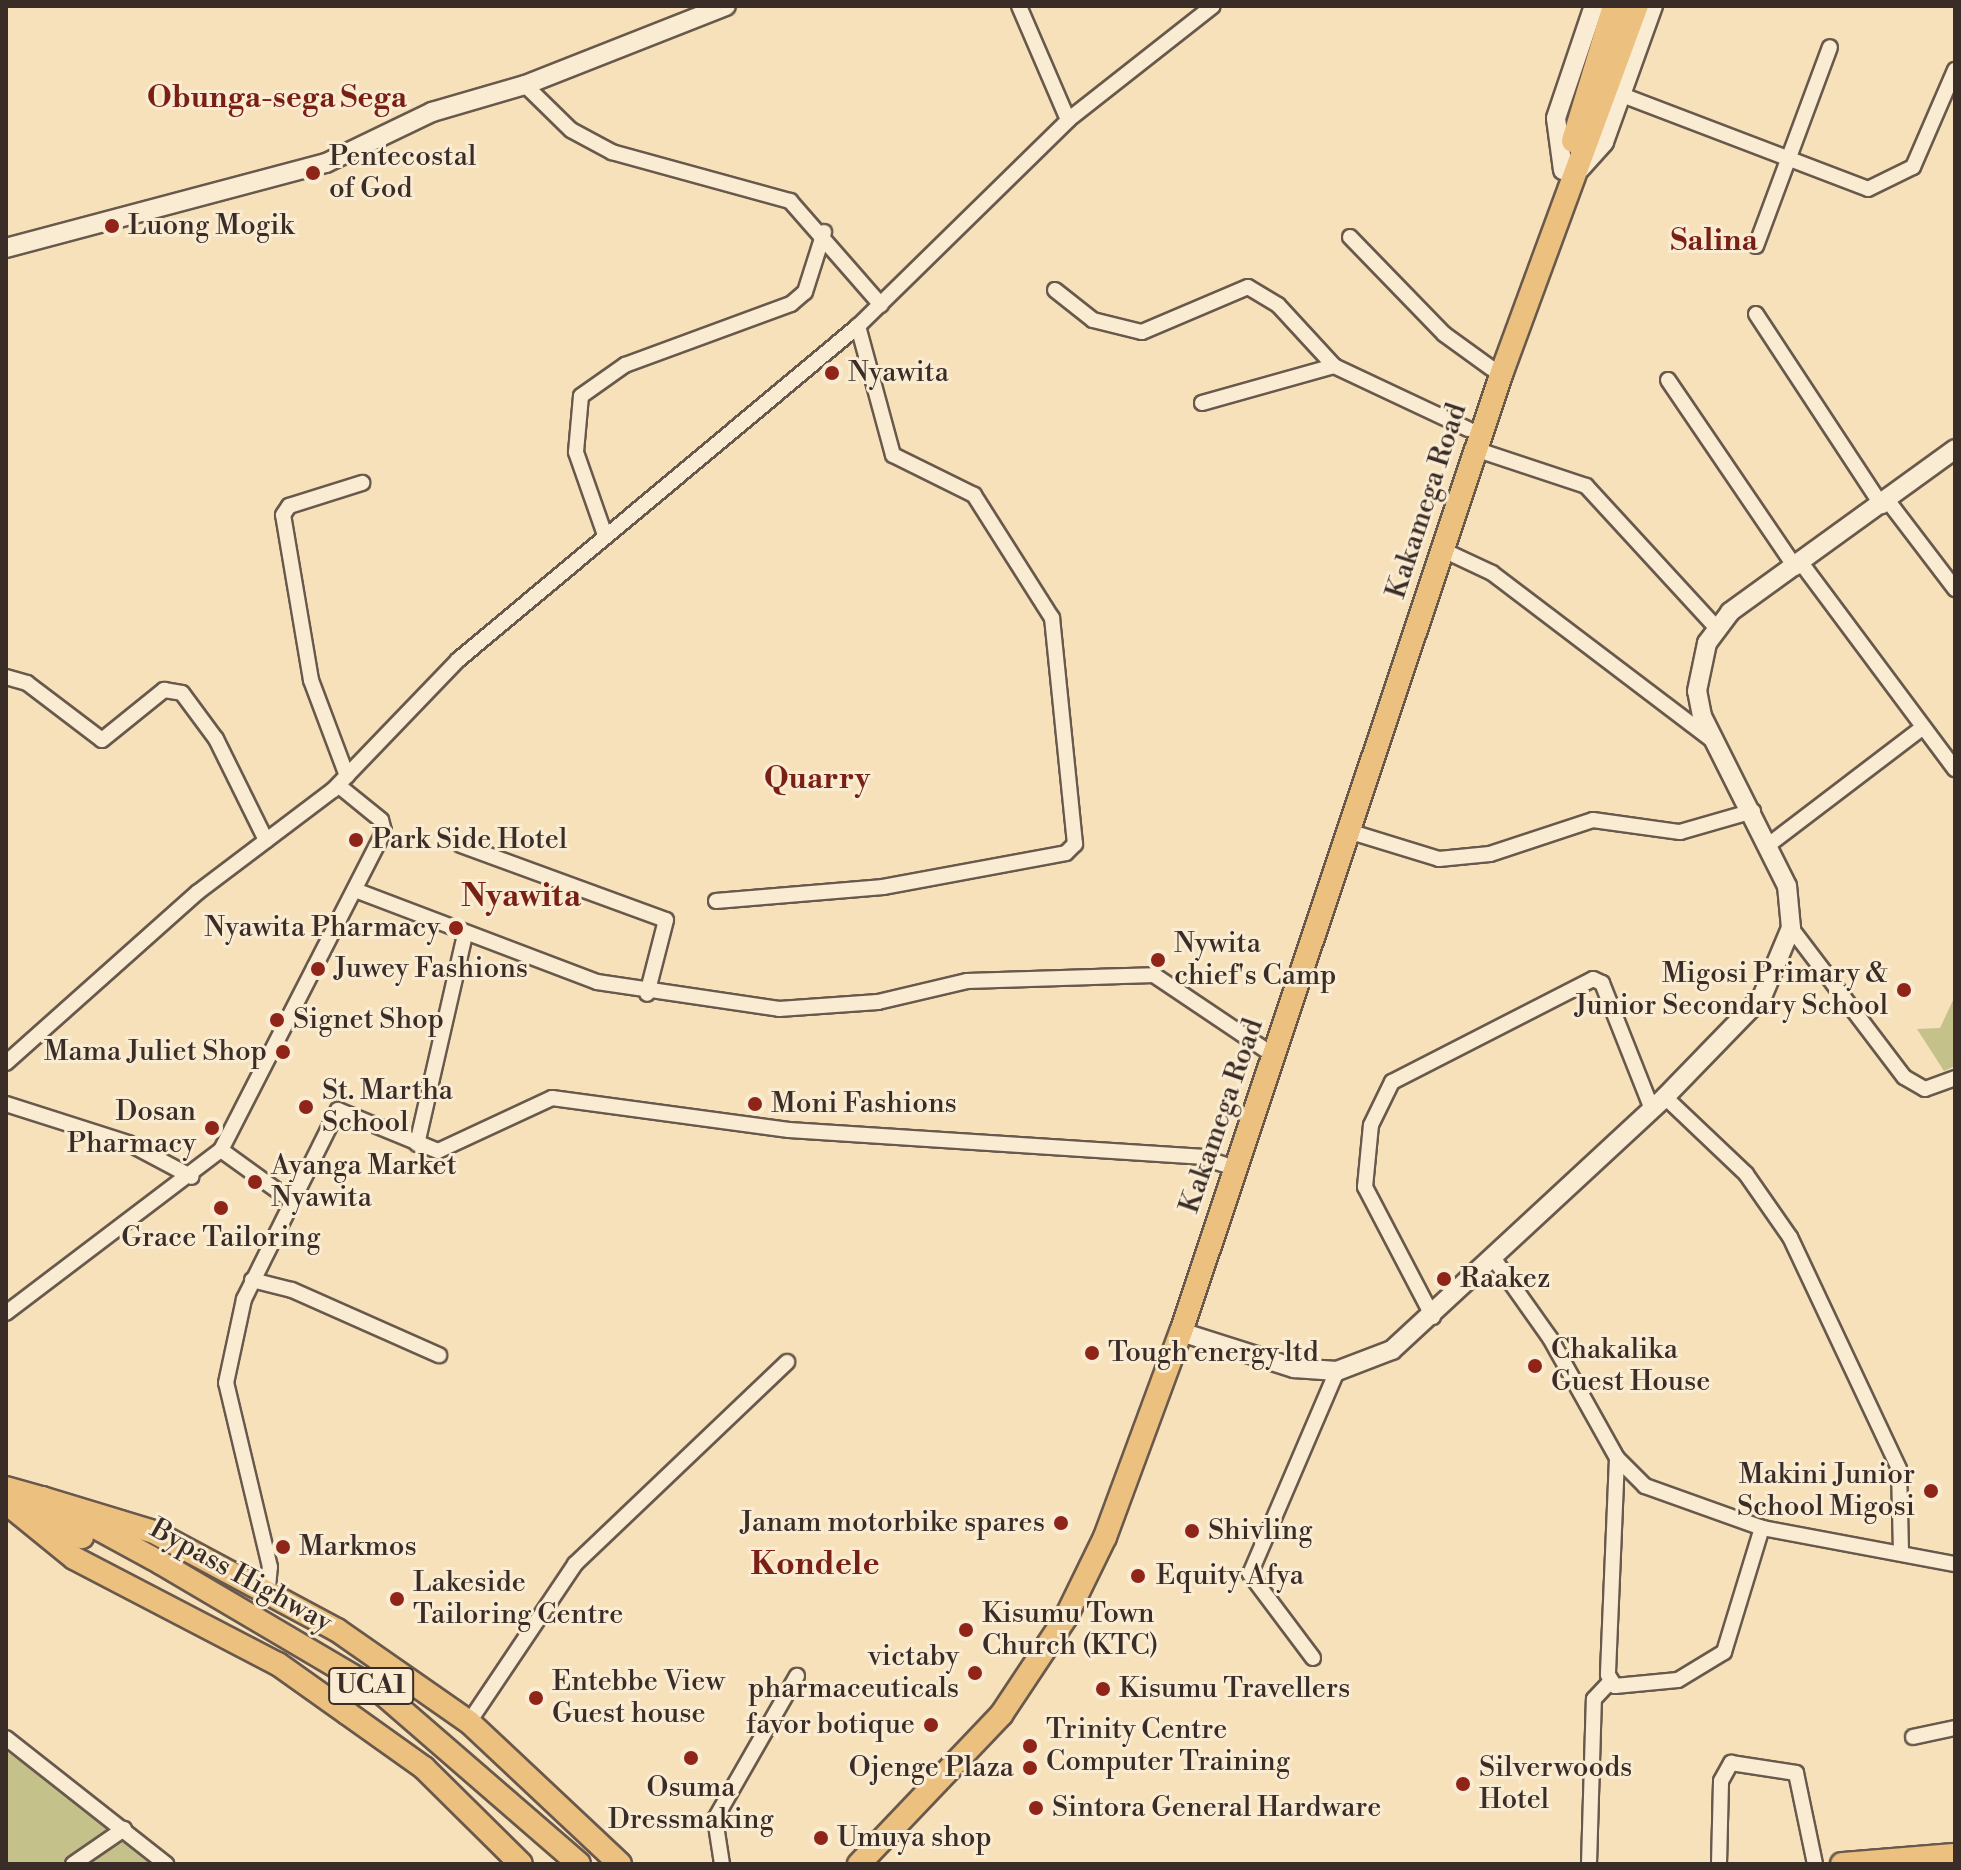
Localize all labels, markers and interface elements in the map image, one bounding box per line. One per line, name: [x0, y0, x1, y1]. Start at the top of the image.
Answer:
district label: Obunga-sega Sega: [147, 80, 407, 116]
place label: Pentecostal of God: [329, 140, 476, 206]
marker: Pentecostal of God: [304, 164, 322, 182]
place label: Luong Mogik: [128, 209, 294, 243]
marker: Luong Mogik: [103, 217, 121, 235]
district label: Salina: [1670, 223, 1758, 259]
place label: Nyawita: [848, 356, 949, 390]
marker: Nyawita: [823, 364, 841, 382]
street label: Kakamega Road: [1380, 399, 1474, 603]
district label: Quarry: [764, 761, 870, 797]
place label: Park Side Hotel: [372, 823, 567, 857]
marker: Park Side Hotel: [347, 831, 365, 849]
district label: Nyawita: [461, 877, 581, 915]
place label: Nyawita Pharmacy: [204, 911, 440, 945]
marker: Nyawita Pharmacy: [447, 919, 465, 937]
place label: Nywita chief's Camp: [1174, 927, 1336, 993]
marker: Nywita chief's Camp: [1149, 951, 1167, 969]
place label: Juwey Fashions: [334, 952, 528, 986]
place label: Migosi Primary & Junior Secondary School: [1575, 957, 1888, 1023]
marker: Juwey Fashions: [309, 960, 327, 978]
marker: Migosi Primary & Junior Secondary School: [1895, 981, 1913, 999]
place label: Signet Shop: [293, 1003, 444, 1037]
marker: Signet Shop: [268, 1011, 286, 1029]
street label: Kakamega Road: [1173, 1014, 1271, 1218]
place label: Mama Juliet Shop: [44, 1035, 267, 1069]
marker: Mama Juliet Shop: [274, 1043, 292, 1061]
place label: St. Martha School: [322, 1074, 453, 1140]
place label: Moni Fashions: [771, 1087, 957, 1121]
place label: Dosan Pharmacy: [67, 1095, 196, 1161]
marker: Moni Fashions: [746, 1095, 764, 1113]
marker: St. Martha School: [297, 1098, 315, 1116]
marker: Dosan Pharmacy: [203, 1119, 221, 1137]
place label: Ayanga Market Nyawita: [271, 1149, 457, 1215]
marker: Ayanga Market Nyawita: [246, 1173, 264, 1191]
marker: Grace Tailoring: [212, 1199, 230, 1217]
place label: Grace Tailoring: [121, 1221, 321, 1255]
place label: Raakez: [1460, 1262, 1550, 1296]
marker: Raakez: [1435, 1270, 1453, 1288]
place label: Chakalika Guest House: [1551, 1333, 1710, 1399]
place label: Tough energy ltd: [1108, 1336, 1319, 1370]
marker: Tough energy ltd: [1083, 1344, 1101, 1362]
marker: Chakalika Guest House: [1526, 1357, 1544, 1375]
place label: Makini Junior School Migosi: [1737, 1458, 1915, 1524]
marker: Makini Junior School Migosi: [1922, 1482, 1940, 1500]
place label: Janam motorbike spares: [740, 1506, 1045, 1540]
street label: Bypass Highway: [144, 1512, 338, 1640]
marker: Janam motorbike spares: [1052, 1514, 1070, 1532]
place label: Shivling: [1208, 1514, 1313, 1548]
marker: Shivling: [1183, 1522, 1201, 1540]
place label: Markmos: [299, 1530, 417, 1564]
marker: Markmos: [274, 1538, 292, 1556]
district label: Kondele: [750, 1545, 880, 1583]
place label: Equity Afya: [1156, 1559, 1304, 1593]
marker: Equity Afya: [1127, 1565, 1149, 1587]
place label: Lakeside Tailoring Centre: [413, 1566, 623, 1632]
marker: Lakeside Tailoring Centre: [388, 1590, 406, 1608]
place label: Kisumu Town Church (KTC): [982, 1597, 1158, 1663]
marker: Kisumu Town Church (KTC): [957, 1621, 975, 1639]
place label: victaby pharmaceuticals: [748, 1640, 959, 1706]
road number: UCA1: [327, 1664, 415, 1708]
marker: victaby pharmaceuticals: [966, 1664, 984, 1682]
place label: Entebbe View Guest house: [552, 1665, 725, 1731]
place label: Kisumu Travellers: [1119, 1672, 1350, 1706]
marker: Kisumu Travellers: [1094, 1680, 1112, 1698]
marker: Entebbe View Guest house: [527, 1689, 545, 1707]
place label: favor botique: [746, 1708, 915, 1742]
place label: Trinity Centre Computer Training: [1046, 1713, 1290, 1779]
marker: favor botique: [922, 1716, 940, 1734]
marker: Trinity Centre Computer Training: [1021, 1737, 1039, 1755]
marker: Osuma Dressmaking: [682, 1749, 700, 1767]
place label: Ojenge Plaza: [849, 1751, 1014, 1785]
place label: Silverwoods Hotel: [1479, 1751, 1632, 1817]
marker: Ojenge Plaza: [1021, 1759, 1039, 1777]
place label: Osuma Dressmaking: [608, 1771, 774, 1837]
marker: Silverwoods Hotel: [1454, 1775, 1472, 1793]
place label: Sintora General Hardware: [1052, 1791, 1381, 1825]
marker: Sintora General Hardware: [1027, 1799, 1045, 1817]
place label: Umuya shop: [837, 1821, 992, 1855]
marker: Umuya shop: [812, 1829, 830, 1847]

